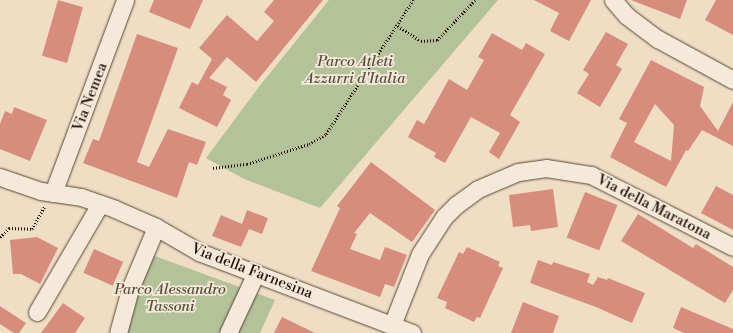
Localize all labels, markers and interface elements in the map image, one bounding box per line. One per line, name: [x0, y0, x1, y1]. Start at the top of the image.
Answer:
park label: Parco Atleti Azzurri d'Italia: [305, 52, 405, 87]
street label: Via Nemea: [69, 60, 111, 134]
street label: Via della Maratona: [594, 170, 714, 244]
street label: Via della Farnesina: [189, 239, 315, 303]
park label: Parco Alessandro Tassoni: [114, 280, 226, 315]

